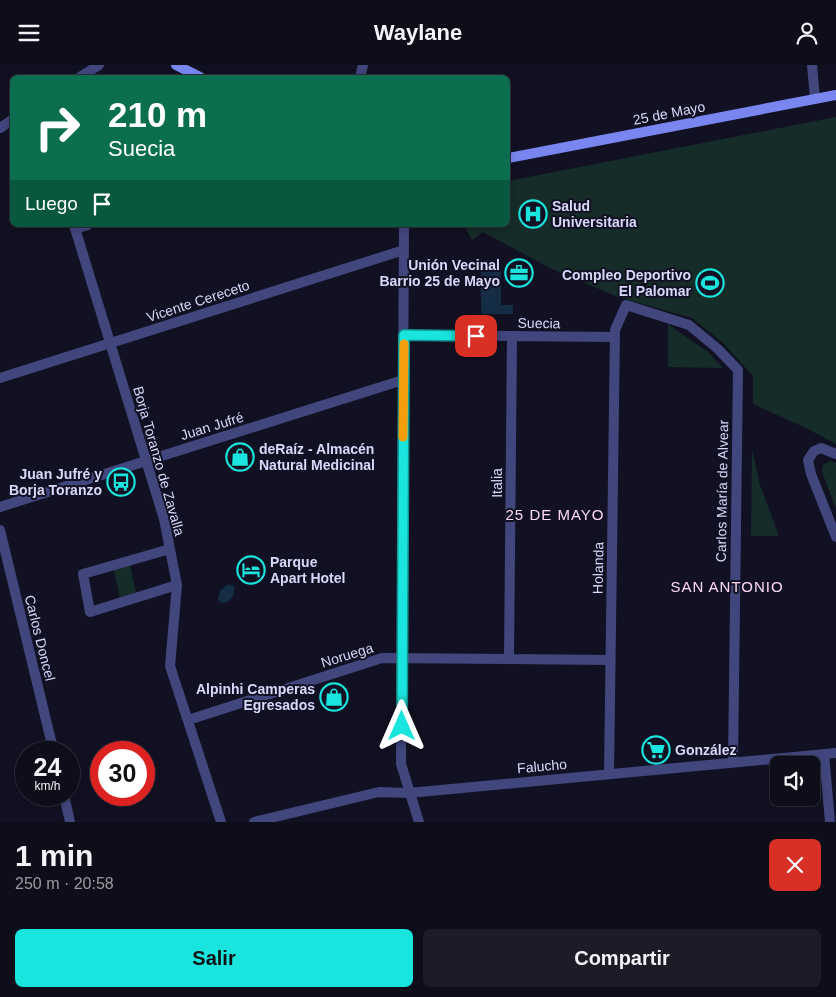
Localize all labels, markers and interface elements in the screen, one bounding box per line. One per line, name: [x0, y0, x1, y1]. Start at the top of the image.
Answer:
icon: menu: [15, 19, 43, 47]
icon: person: [793, 19, 821, 47]
text: Waylane: [374, 20, 462, 45]
icon: right: [25, 95, 90, 160]
text: 210 m: [108, 95, 207, 134]
street label: 25 de Mayo: [632, 98, 707, 128]
text: Suecia: [108, 136, 175, 161]
icon: arrive: [88, 190, 116, 218]
text: Luego: [25, 193, 78, 214]
place label: Salud Universitaria: [552, 198, 637, 230]
hospital icon: Salud Universitaria: [518, 199, 548, 229]
place label: Unión Vecinal Barrio 25 de Mayo: [379, 257, 500, 289]
office icon: Unión Vecinal Barrio 25 de Mayo: [504, 258, 534, 288]
place label: Compleo Deportivo El Palomar: [562, 267, 692, 299]
sports icon: Compleo Deportivo El Palomar: [695, 268, 725, 298]
street label: Vicente Cereceto: [145, 277, 252, 325]
pin: [455, 315, 497, 357]
street label: Suecia: [517, 315, 561, 331]
icon: arrive: [462, 322, 490, 350]
street label: Borja Toranzo de Zavalla: [130, 384, 188, 538]
street label: Juan Jufré: [178, 409, 246, 443]
street label: Carlos María de Alvear: [713, 419, 731, 562]
place label: deRaíz - Almacén Natural Medicinal: [259, 441, 375, 473]
shop icon: deRaíz - Almacén Natural Medicinal: [225, 442, 255, 472]
place label: Juan Jufré y Borja Toranzo: [9, 466, 102, 498]
bus stop icon: Juan Jufré y Borja Toranzo: [106, 467, 136, 497]
street label: Italia: [489, 468, 505, 498]
district label: 25 DE MAYO: [506, 506, 604, 523]
street label: Holanda: [590, 542, 606, 594]
place label: Parque Apart Hotel: [270, 554, 345, 586]
hotel icon: Parque Apart Hotel: [236, 555, 266, 585]
district label: SAN ANTONIO: [670, 578, 784, 595]
street label: Carlos Doncel: [22, 593, 58, 683]
street label: Noruega: [319, 639, 375, 671]
place label: Alpinhi Camperas Egresados: [196, 681, 315, 713]
shop icon: Alpinhi Camperas Egresados: [319, 682, 349, 712]
position arrow: [375, 699, 427, 751]
supermarket icon: González: [641, 735, 671, 765]
speed limit sign: 30: [90, 741, 155, 806]
place label: González: [675, 742, 736, 758]
text: 24: [34, 753, 61, 781]
street label: Falucho: [516, 756, 568, 776]
map controls: [770, 756, 820, 806]
button: sound: [770, 756, 820, 806]
text: km/h: [34, 779, 61, 793]
text: 1 min: [15, 839, 93, 872]
button: close: [769, 839, 821, 891]
text: 250 m · 20:58: [15, 875, 114, 892]
button: Salir: [15, 929, 413, 987]
button: Compartir: [423, 929, 821, 987]

